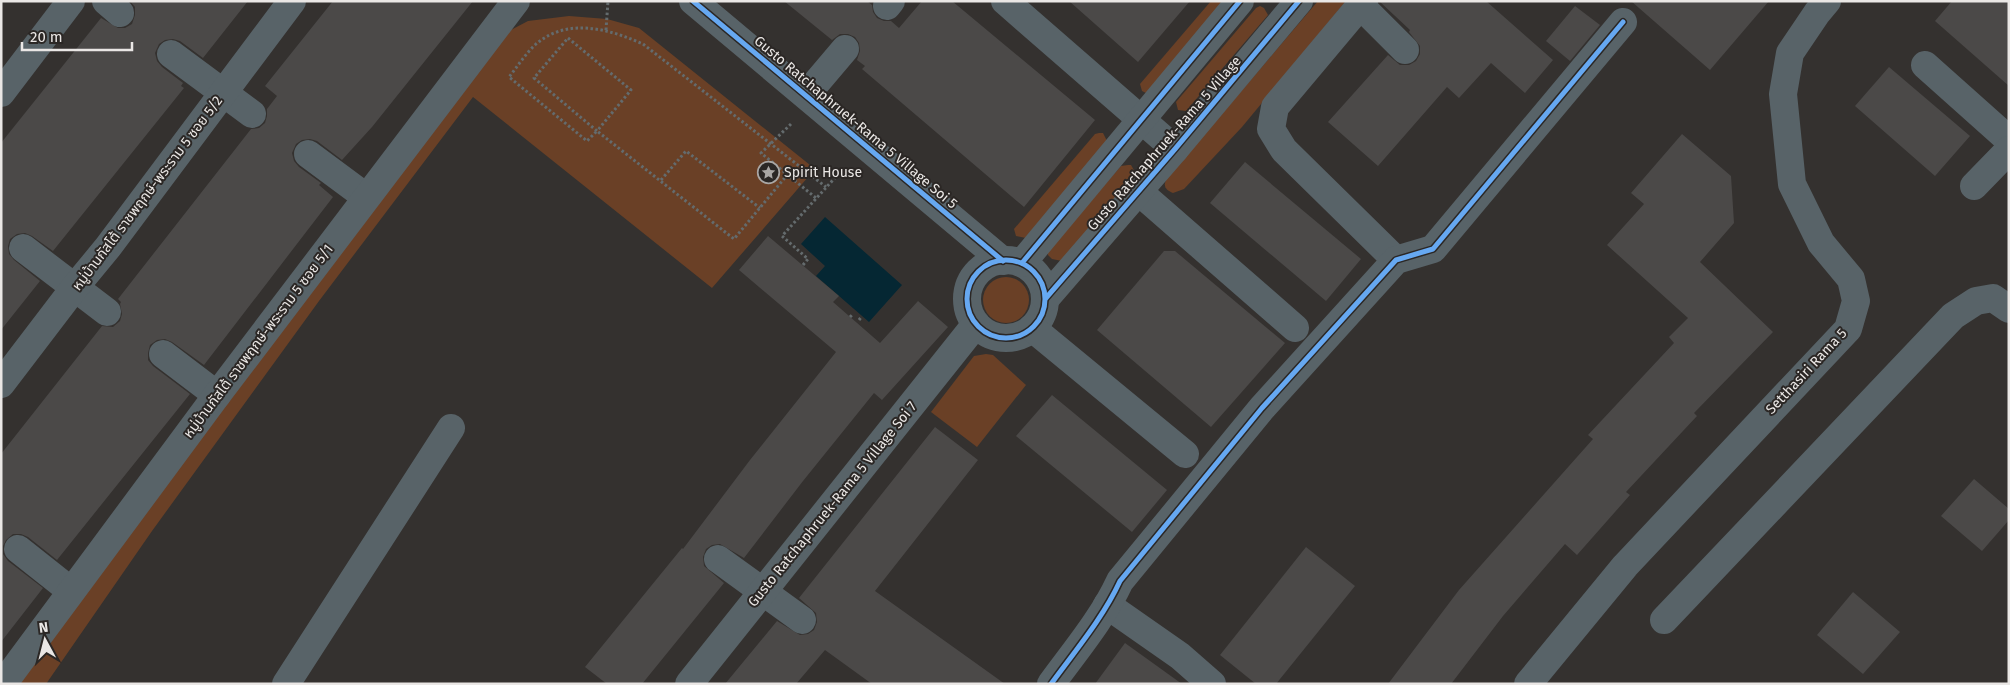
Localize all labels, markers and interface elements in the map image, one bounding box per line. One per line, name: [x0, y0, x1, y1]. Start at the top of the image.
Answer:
scale bar: [22, 20, 132, 52]
text: 20 m: [30, 28, 63, 46]
street label: Gusto Ratchaphruek-Rama 5 Village Soi 5: [751, 32, 961, 212]
street label: Gusto Ratchaphruek-Rama 5 Village: [1084, 53, 1245, 234]
street label: หมู่บ้านกัสโต้ ราชพฤกษ์-พระราม 5 ซอย 5/2: [69, 93, 226, 294]
place icon: Spirit House: [756, 160, 780, 184]
place label: Spirit House: [784, 164, 862, 181]
street label: หมู่บ้านกัสโต้ ราชพฤกษ์-พระราม 5 ซอย 5/1: [180, 241, 337, 441]
street label: Setthasiri Rama 5: [1762, 325, 1850, 418]
street label: Gusto Ratchaphruek-Rama 5 Village Soi 7: [744, 398, 920, 610]
north arrow: [20, 615, 70, 665]
text: N: [38, 619, 49, 637]

